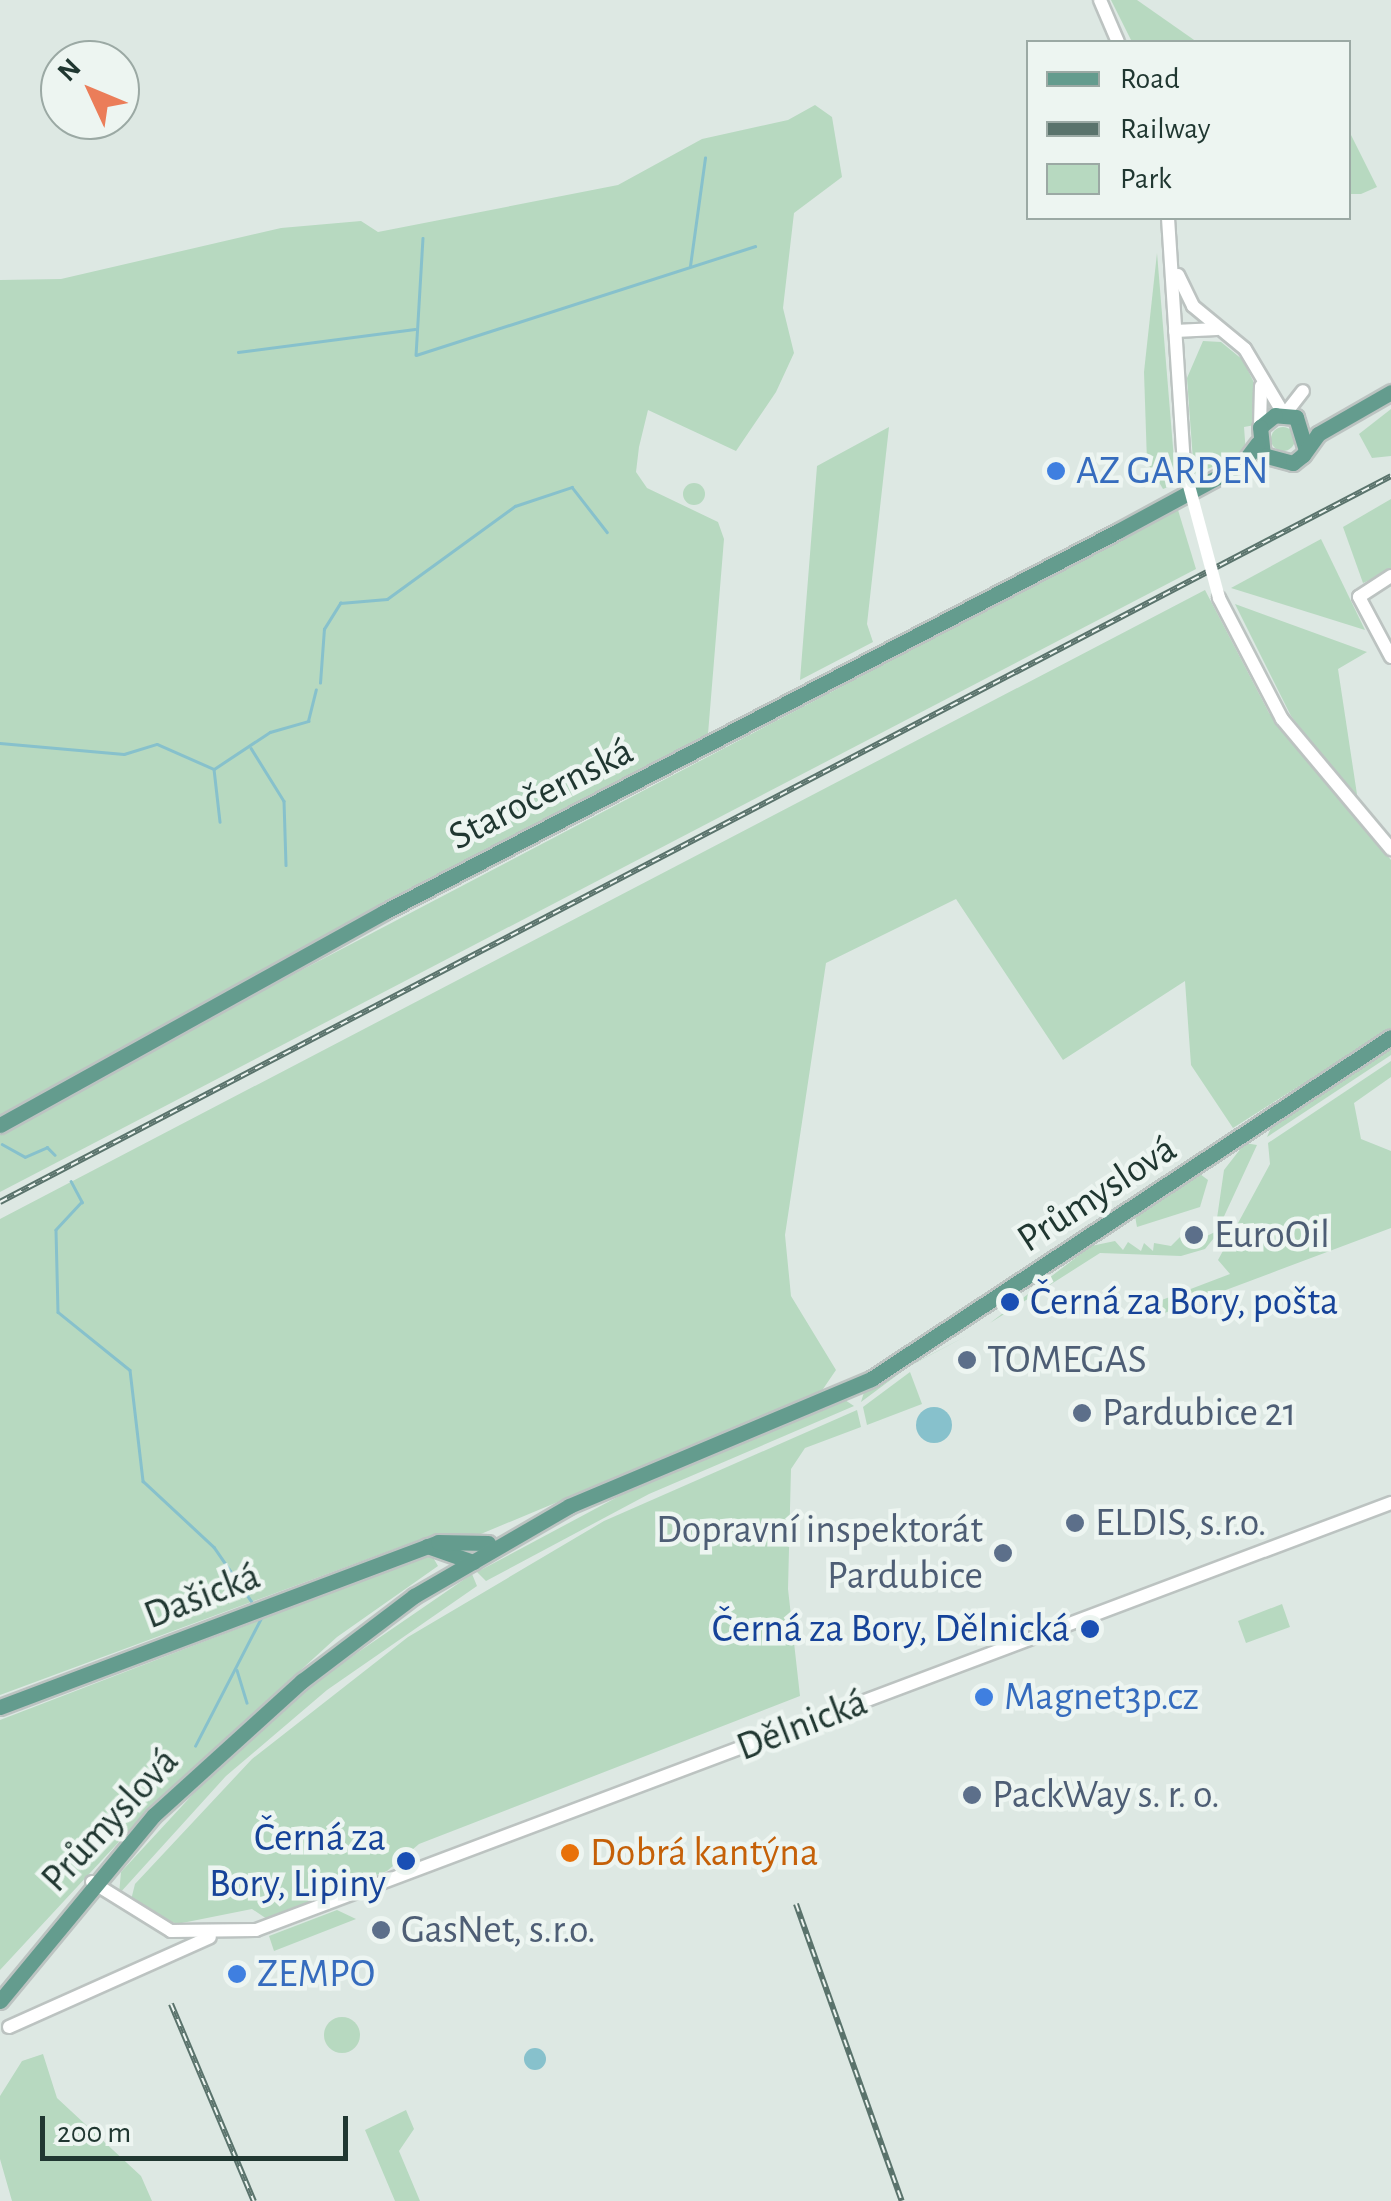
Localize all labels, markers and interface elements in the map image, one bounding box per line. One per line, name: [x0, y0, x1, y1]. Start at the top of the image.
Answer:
north arrow: [40, 40, 140, 140]
legend: [1026, 40, 1351, 220]
text: N: [53, 54, 87, 87]
text: Road: [1120, 64, 1180, 94]
text: Railway: [1120, 114, 1211, 144]
text: Park: [1120, 164, 1172, 194]
place label: AZ GARDEN: [1076, 447, 1269, 495]
marker: AZ GARDEN: [1045, 460, 1067, 482]
street label: Staročernská: [441, 727, 641, 861]
street label: Průmyslová: [1008, 1125, 1186, 1263]
place label: EuroOil: [1214, 1211, 1330, 1259]
marker: EuroOil: [1183, 1224, 1205, 1246]
place label: Černá za Bory, pošta: [1030, 1278, 1338, 1326]
marker: Černá za Bory, pošta: [999, 1291, 1021, 1313]
place label: TOMEGAS: [987, 1336, 1147, 1384]
marker: TOMEGAS: [956, 1349, 978, 1371]
place label: Pardubice 21: [1102, 1389, 1296, 1437]
marker: Pardubice 21: [1071, 1402, 1093, 1424]
place label: ELDIS, s.r.o.: [1095, 1499, 1267, 1547]
place label: Dopravní inspektorát Pardubice: [656, 1506, 983, 1600]
marker: ELDIS, s.r.o.: [1064, 1512, 1086, 1534]
marker: Dopravní inspektorát Pardubice: [992, 1542, 1014, 1564]
street label: Dašická: [137, 1552, 267, 1640]
place label: Černá za Bory, Dělnická: [712, 1605, 1070, 1653]
marker: Černá za Bory, Dělnická: [1079, 1618, 1101, 1640]
place label: Magnet3p.cz: [1004, 1673, 1199, 1721]
street label: Dělnická: [730, 1678, 874, 1772]
marker: Magnet3p.cz: [973, 1686, 995, 1708]
street label: Průmyslová: [31, 1738, 189, 1902]
place label: PackWay s. r. o.: [992, 1771, 1220, 1819]
marker: PackWay s. r. o.: [961, 1784, 983, 1806]
place label: Černá za Bory, Lipiny: [209, 1814, 386, 1908]
place label: Dobrá kantýna: [590, 1829, 818, 1877]
marker: Dobrá kantýna: [559, 1842, 581, 1864]
marker: Černá za Bory, Lipiny: [395, 1850, 417, 1872]
place label: GasNet, s.r.o.: [401, 1906, 596, 1954]
marker: GasNet, s.r.o.: [370, 1919, 392, 1941]
place label: ZEMPO: [257, 1950, 375, 1998]
marker: ZEMPO: [226, 1963, 248, 1985]
scale bar: [45, 2096, 352, 2158]
text: 200 m: [57, 2118, 131, 2148]

